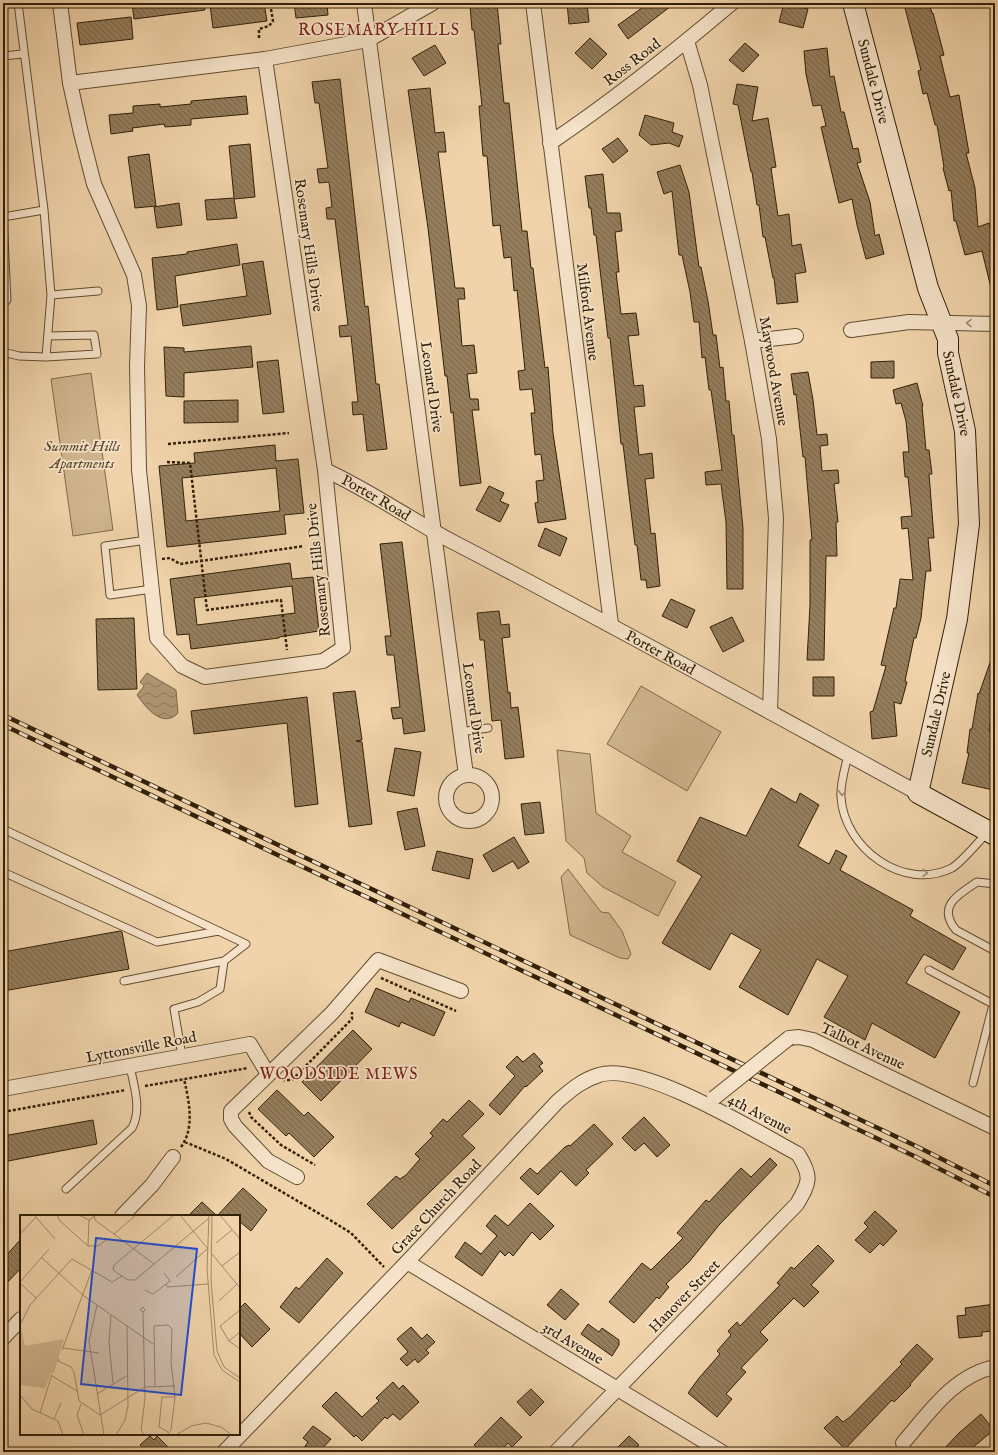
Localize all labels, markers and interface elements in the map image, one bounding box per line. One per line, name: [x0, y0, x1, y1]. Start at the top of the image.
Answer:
district label: ROSEMARY HILLS: [298, 21, 460, 41]
street label: Ross Road: [600, 34, 665, 91]
street label: Sundale Drive: [853, 37, 893, 126]
street label: Rosemary Hills Drive: [290, 177, 327, 313]
street label: Milford Avenue: [572, 262, 603, 362]
street label: Maywood Avenue: [755, 315, 793, 427]
one-way arrow: [966, 319, 972, 327]
street label: Leonard Drive: [416, 340, 447, 434]
street label: Sundale Drive: [938, 349, 974, 437]
park label: Summit Hills Apartments: [44, 437, 121, 473]
street label: Porter Road: [338, 471, 415, 526]
street label: Rosemary Hills Drive: [302, 502, 335, 638]
street label: Porter Road: [622, 626, 699, 680]
street label: Leonard Drive: [458, 661, 489, 755]
street label: Sundale Drive: [917, 669, 956, 759]
one-way arrow: [838, 790, 846, 796]
one-way arrow: [923, 869, 929, 877]
street label: Talbot Avenue: [818, 1019, 908, 1074]
street label: Lyttonsville Road: [84, 1027, 199, 1068]
district label: WOODSIDE MEWS: [259, 1065, 419, 1085]
street label: 4th Avenue: [725, 1090, 795, 1139]
street label: Grace Church Road: [387, 1155, 486, 1259]
inset map: [20, 1215, 240, 1435]
street label: Hanover Street: [645, 1256, 724, 1337]
street label: 3rd Avenue: [539, 1318, 607, 1369]

